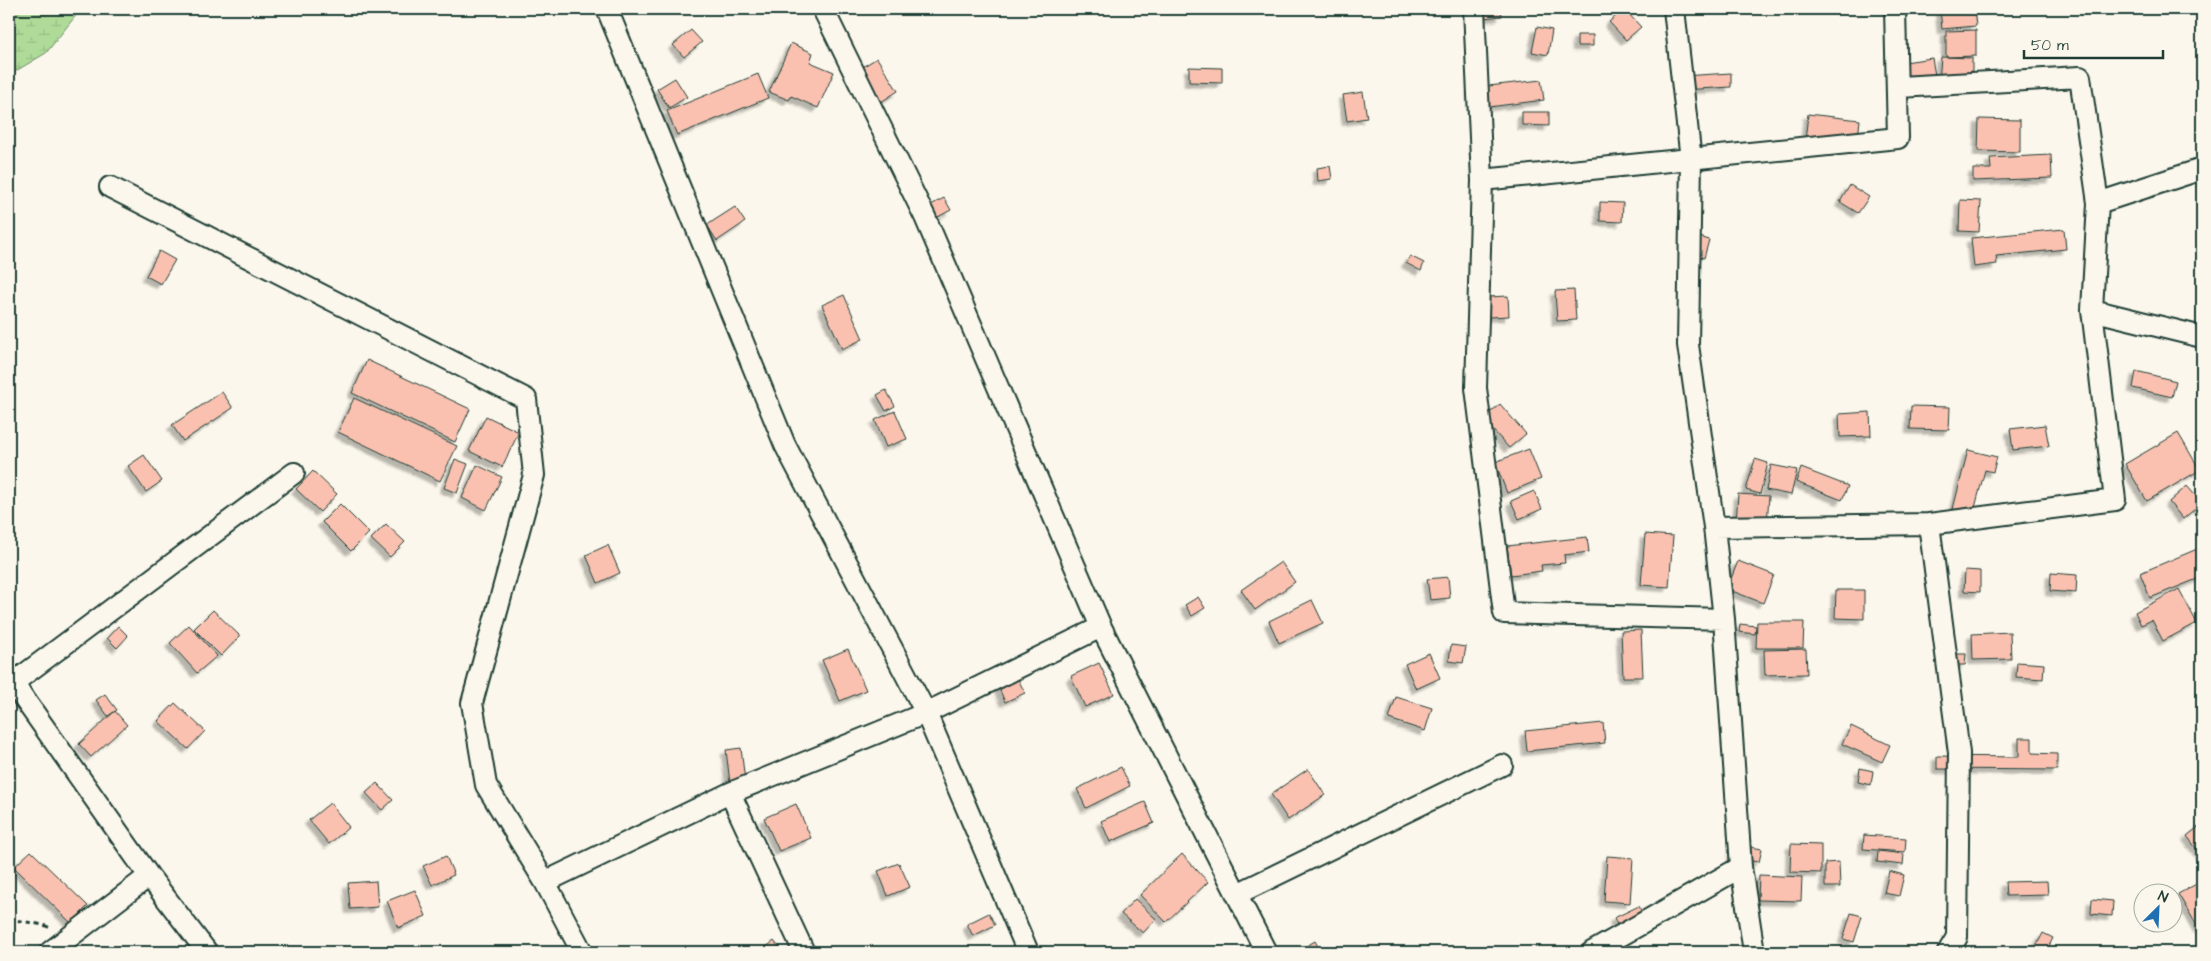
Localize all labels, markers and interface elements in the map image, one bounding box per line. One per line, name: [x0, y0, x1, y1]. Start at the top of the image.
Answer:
scale bar: [2024, 28, 2162, 60]
text: 50 m: [2031, 35, 2069, 56]
north arrow: [2134, 884, 2184, 934]
text: N: [2155, 886, 2171, 908]

